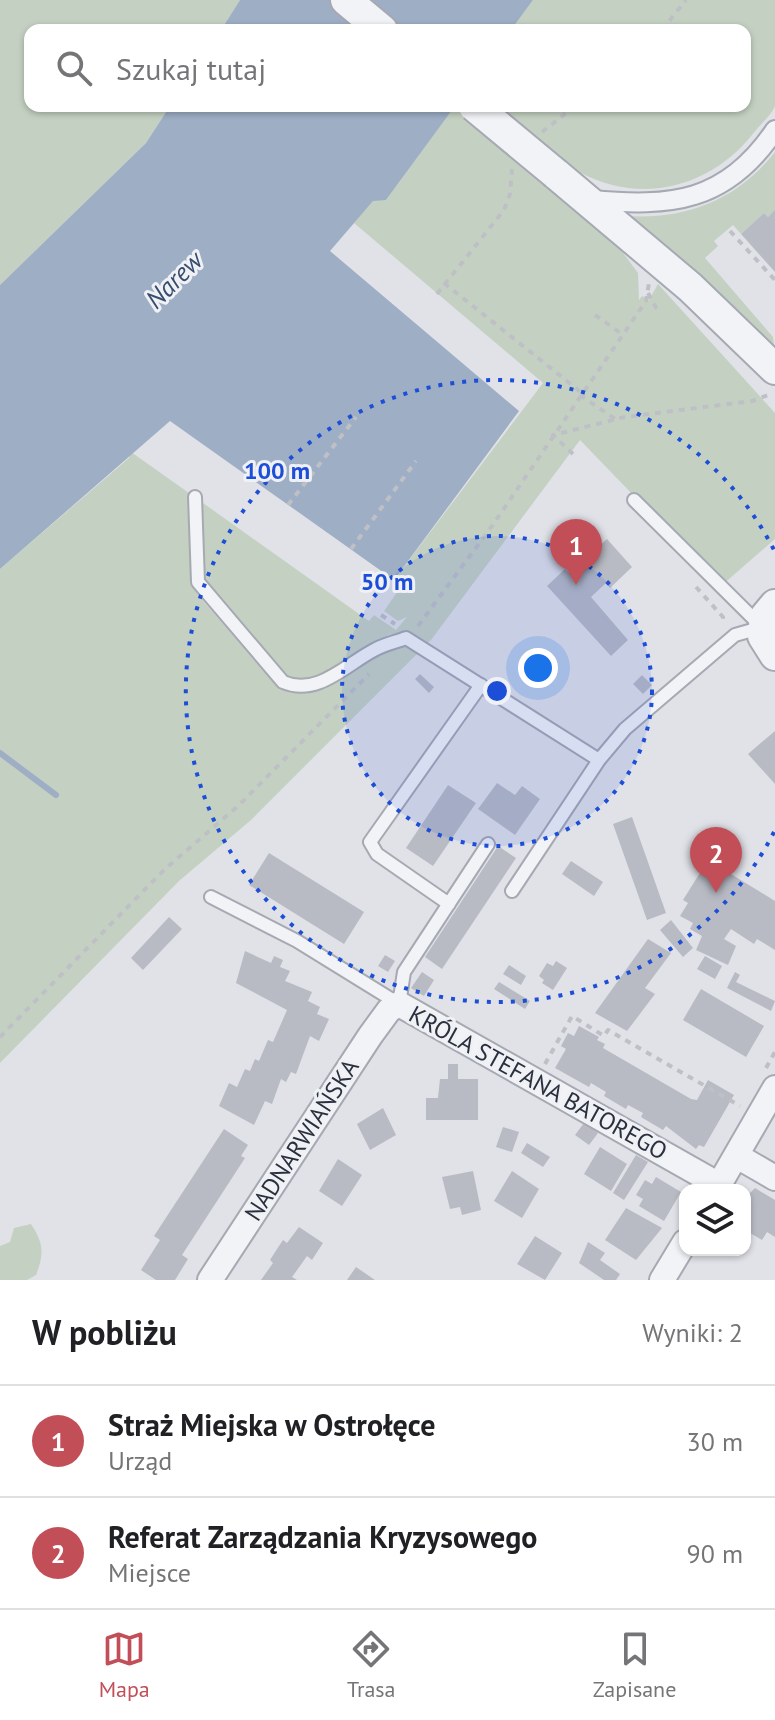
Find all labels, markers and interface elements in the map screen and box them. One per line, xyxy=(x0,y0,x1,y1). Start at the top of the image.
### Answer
search box xyxy=(24,24,751,112)
icon: search xyxy=(52,46,96,90)
text: Szukaj tutaj xyxy=(116,49,266,88)
water label: Narew xyxy=(138,242,211,315)
text: 100 m xyxy=(244,455,310,486)
pin: 1 xyxy=(550,519,602,585)
text: 50 m xyxy=(361,566,413,597)
your location xyxy=(518,648,558,688)
centre of rings xyxy=(483,677,511,705)
pin: 2 xyxy=(690,827,742,893)
street label: KRÓLA STEFANA BATOREGO xyxy=(404,999,673,1167)
street label: NADNARWIAŃSKA xyxy=(238,1053,366,1227)
map controls xyxy=(679,1184,751,1256)
button: layers xyxy=(679,1184,751,1256)
text: W pobliżu xyxy=(32,1310,177,1354)
text: Wyniki: 2 xyxy=(642,1316,743,1349)
text: Straż Miejska w Ostrołęce xyxy=(108,1405,435,1444)
text: 1 xyxy=(51,1425,65,1458)
text: 30 m xyxy=(687,1425,743,1458)
text: Urząd xyxy=(108,1444,172,1477)
text: Referat Zarządzania Kryzysowego xyxy=(108,1517,537,1556)
text: 2 xyxy=(51,1537,65,1570)
text: 90 m xyxy=(687,1537,743,1570)
text: Miejsce xyxy=(108,1556,191,1589)
tab: Mapa xyxy=(99,1627,150,1703)
tab: Trasa xyxy=(347,1627,395,1703)
tab: Zapisane xyxy=(593,1627,676,1703)

